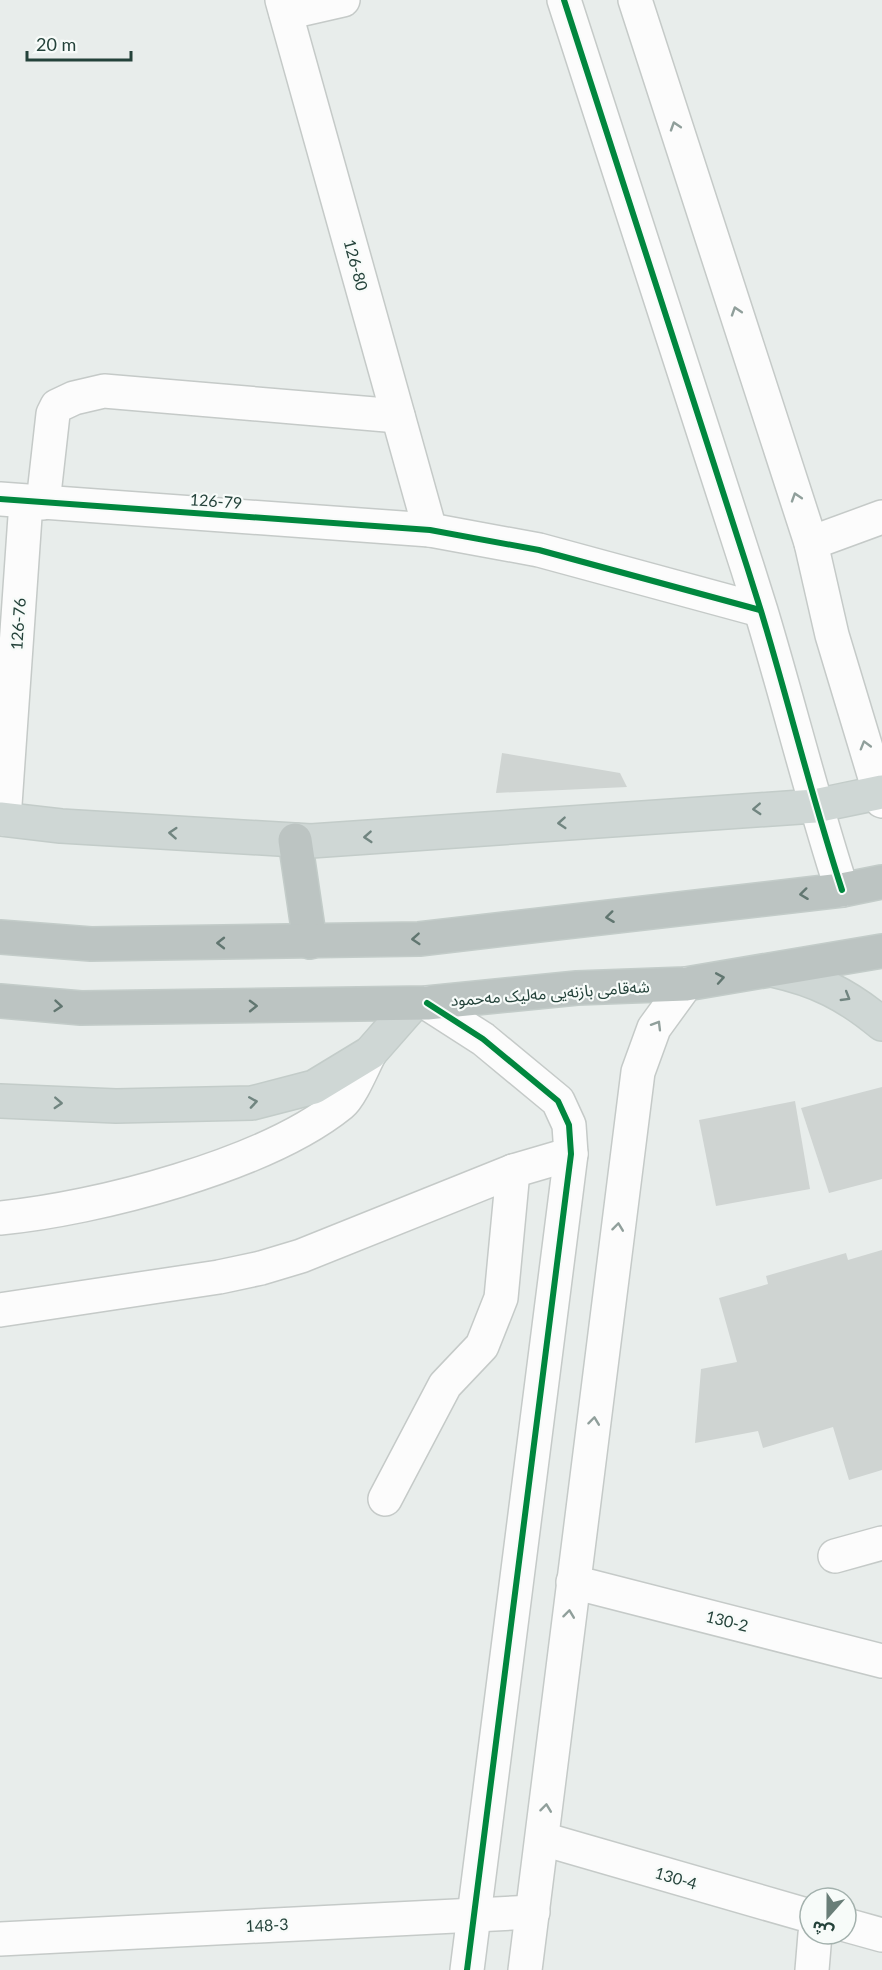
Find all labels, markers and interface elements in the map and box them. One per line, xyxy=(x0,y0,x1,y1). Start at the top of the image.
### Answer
scale bar xyxy=(27,24,130,62)
text: 20 m xyxy=(36,33,76,55)
one-way arrow xyxy=(670,121,683,132)
street label: 126-80 xyxy=(341,237,372,293)
one-way arrow xyxy=(731,306,743,317)
street label: 126-79 xyxy=(189,489,243,512)
one-way arrow xyxy=(791,492,803,503)
street label: 126-76 xyxy=(6,597,29,651)
one-way arrow xyxy=(859,740,872,750)
one-way arrow xyxy=(752,803,761,816)
one-way arrow xyxy=(558,816,567,829)
one-way arrow xyxy=(168,826,177,839)
one-way arrow xyxy=(363,830,372,843)
one-way arrow xyxy=(799,887,808,900)
one-way arrow xyxy=(605,910,614,923)
one-way arrow xyxy=(412,932,421,945)
one-way arrow xyxy=(217,937,226,949)
one-way arrow xyxy=(715,973,724,985)
street label: شەقامی بازنەیی مەلیک مەحمود xyxy=(450,976,650,1010)
one-way arrow xyxy=(840,990,850,1001)
one-way arrow xyxy=(54,999,63,1012)
one-way arrow xyxy=(249,1000,258,1012)
one-way arrow xyxy=(650,1021,661,1031)
one-way arrow xyxy=(248,1096,258,1108)
one-way arrow xyxy=(54,1097,63,1110)
one-way arrow xyxy=(612,1223,624,1232)
one-way arrow xyxy=(587,1416,599,1425)
street label: 130-2 xyxy=(704,1606,750,1635)
one-way arrow xyxy=(562,1610,575,1619)
one-way arrow xyxy=(540,1803,552,1812)
street label: 130-4 xyxy=(653,1862,699,1893)
north arrow xyxy=(798,1886,858,1946)
street label: 148-3 xyxy=(245,1914,289,1935)
text: ش xyxy=(809,1917,836,1943)

